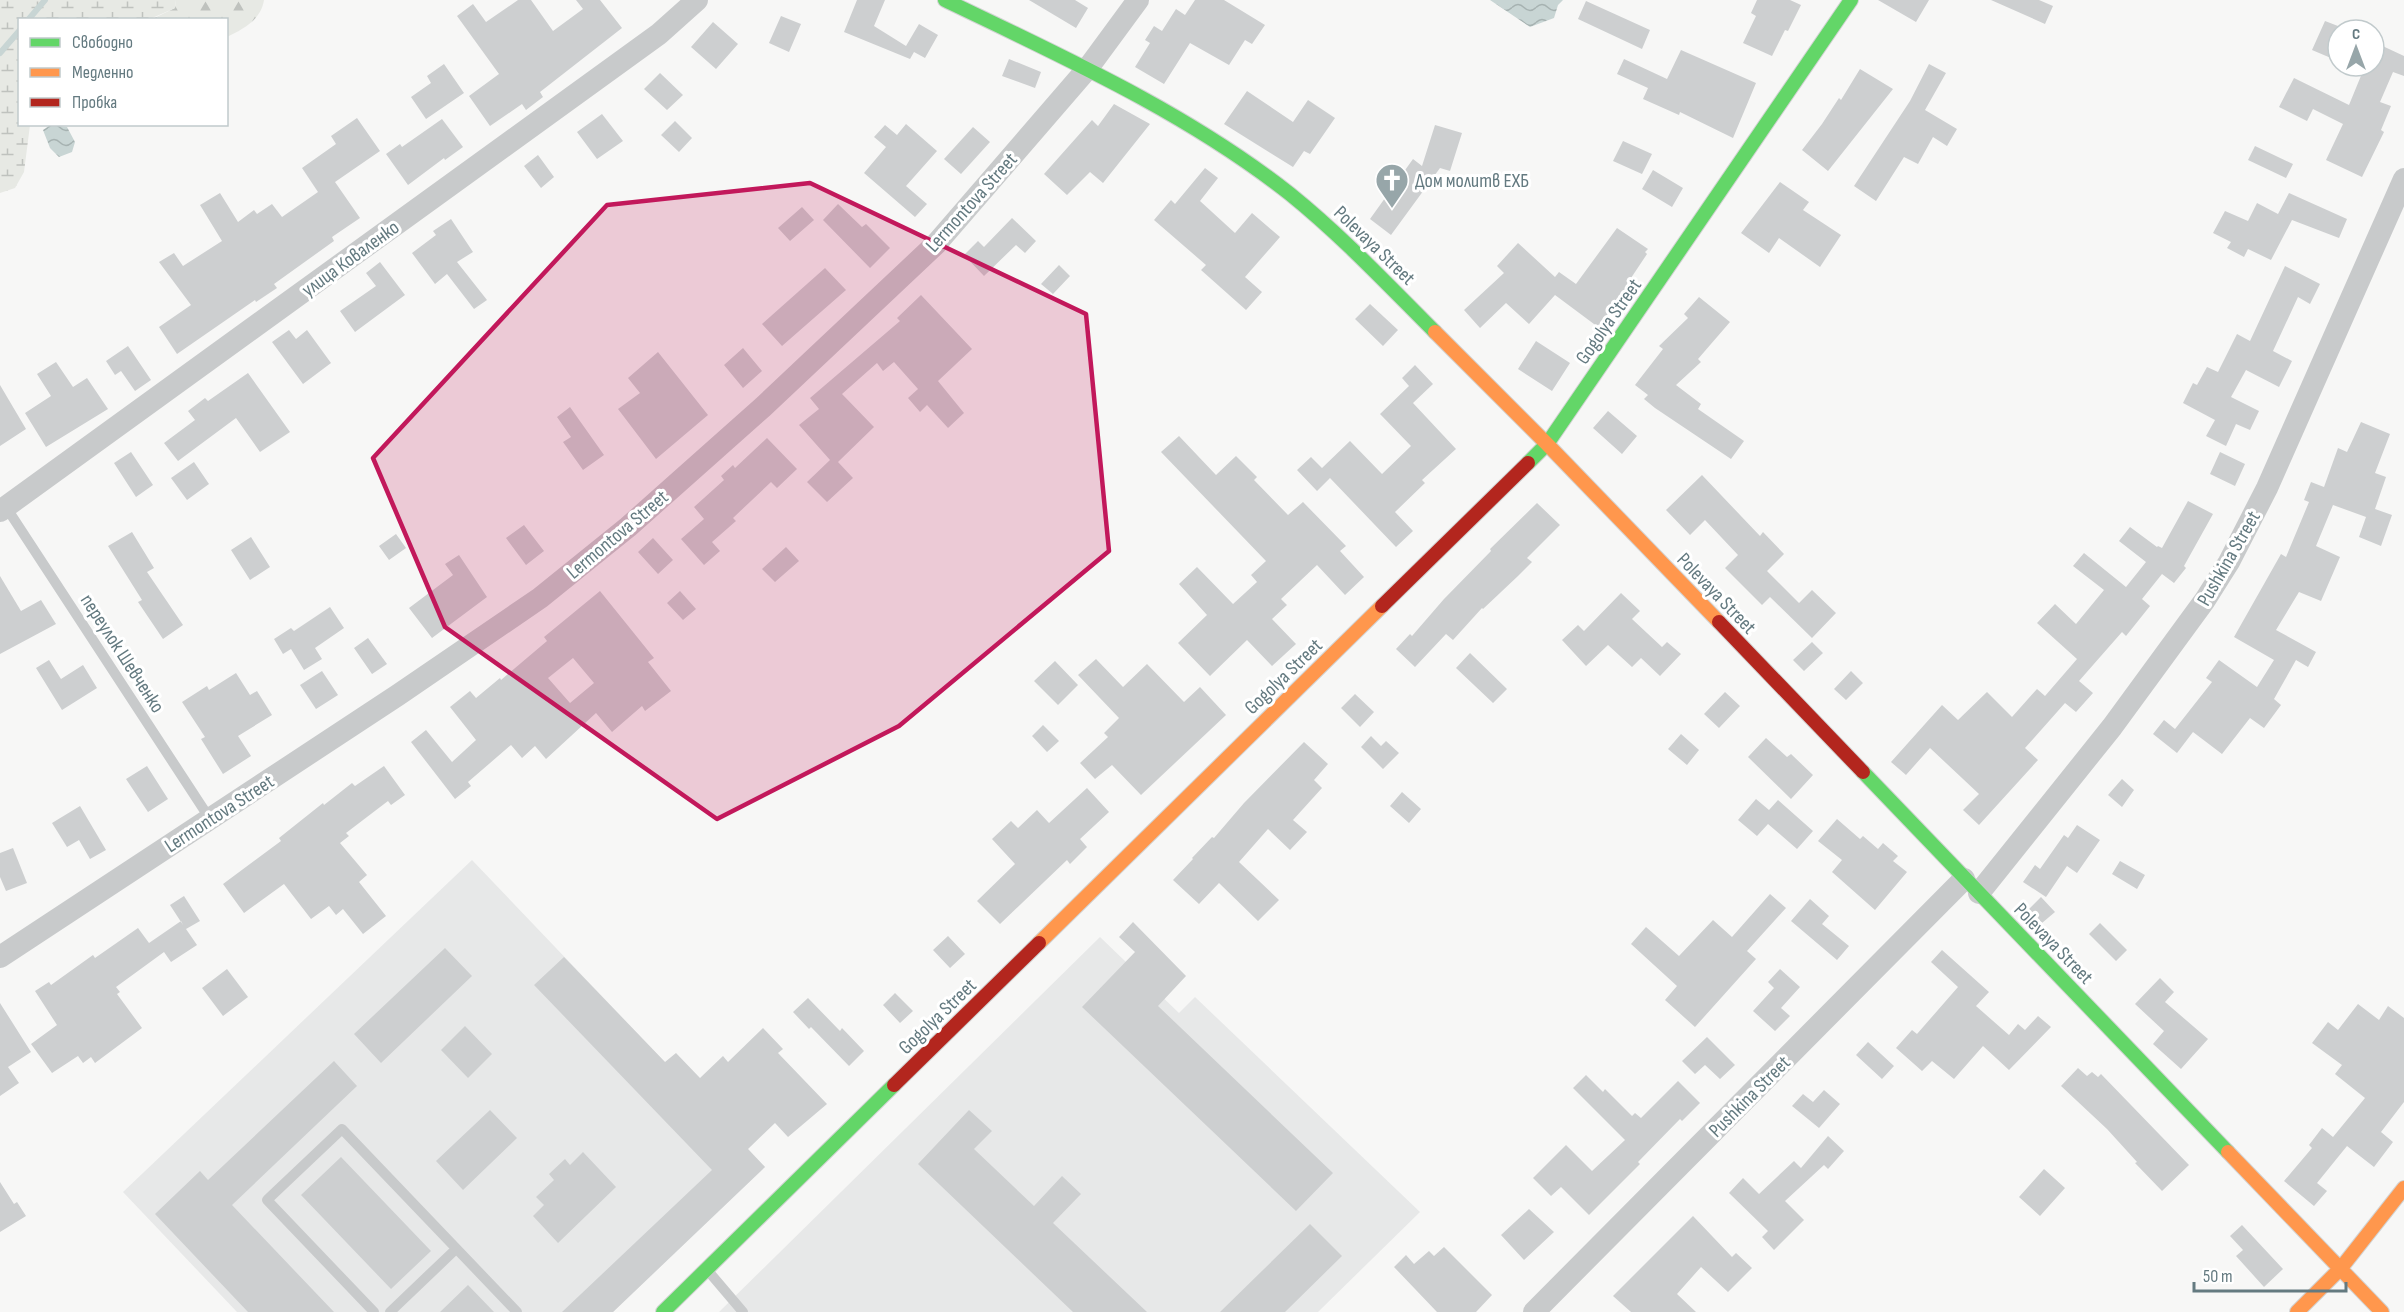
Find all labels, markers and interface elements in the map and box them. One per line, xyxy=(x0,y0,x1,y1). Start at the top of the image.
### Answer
legend xyxy=(18,18,228,126)
north arrow xyxy=(2326,18,2386,78)
text: С xyxy=(2352,25,2360,44)
text: Свободно xyxy=(72,32,133,53)
text: Медленно xyxy=(72,62,134,83)
text: Пробка xyxy=(72,92,117,113)
street label: Lermontova Street xyxy=(921,148,1023,257)
church icon: Дом молитв ЕХБ xyxy=(1374,162,1410,209)
place label: Дом молитв ЕХБ xyxy=(1415,169,1529,193)
street label: Polevaya Street xyxy=(1329,201,1420,290)
street label: улица Коваленко xyxy=(297,215,404,302)
street label: Gogolya Street xyxy=(1571,274,1647,369)
street label: Lermontova Street xyxy=(562,485,673,584)
street label: Pushkina Street xyxy=(2192,507,2266,610)
street label: Polevaya Street xyxy=(1672,548,1761,639)
street label: переулок Шевченко xyxy=(75,590,169,717)
street label: Gogolya Street xyxy=(1240,634,1328,720)
street label: Lermontova Street xyxy=(160,770,279,858)
street label: Polevaya Street xyxy=(2009,898,2098,989)
street label: Gogolya Street xyxy=(894,974,982,1060)
street label: Pushkina Street xyxy=(1704,1051,1796,1143)
scale bar xyxy=(2194,1255,2346,1293)
text: 50 m xyxy=(2203,1266,2233,1287)

